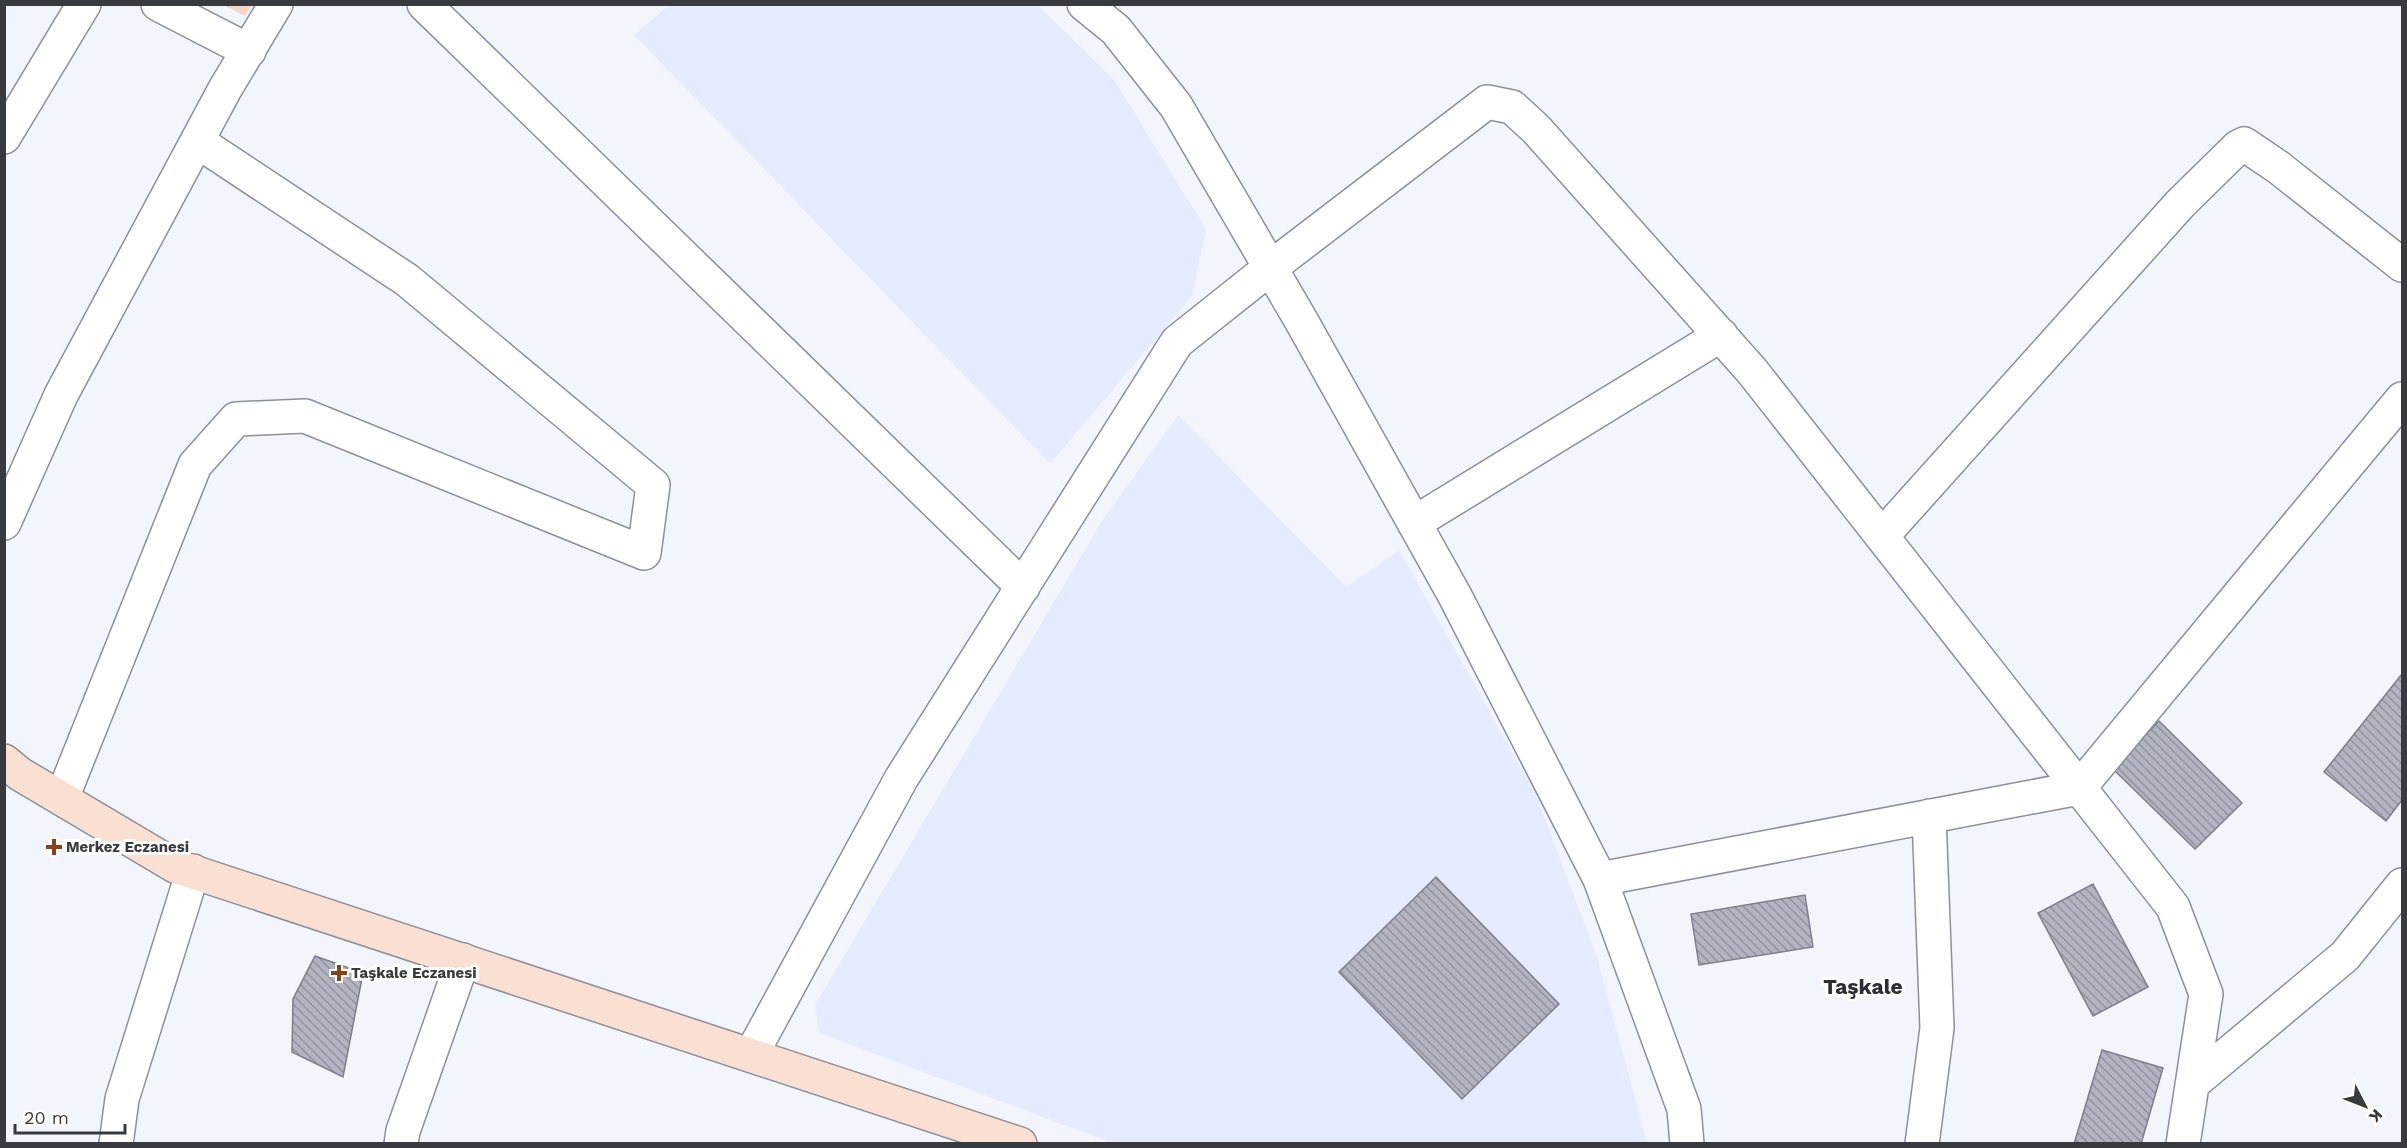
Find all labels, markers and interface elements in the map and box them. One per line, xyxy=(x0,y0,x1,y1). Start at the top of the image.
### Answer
place label: Merkez Eczanesi xyxy=(66,838,189,856)
marker: Merkez Eczanesi xyxy=(47,840,61,854)
place label: Taşkale Eczanesi xyxy=(351,964,477,982)
marker: Taşkale Eczanesi xyxy=(332,966,346,980)
district label: Taşkale xyxy=(1823,974,1903,999)
north arrow xyxy=(2335,1076,2395,1136)
scale bar xyxy=(15,1097,124,1135)
text: K xyxy=(2365,1105,2387,1126)
text: 20 m xyxy=(24,1107,69,1128)

